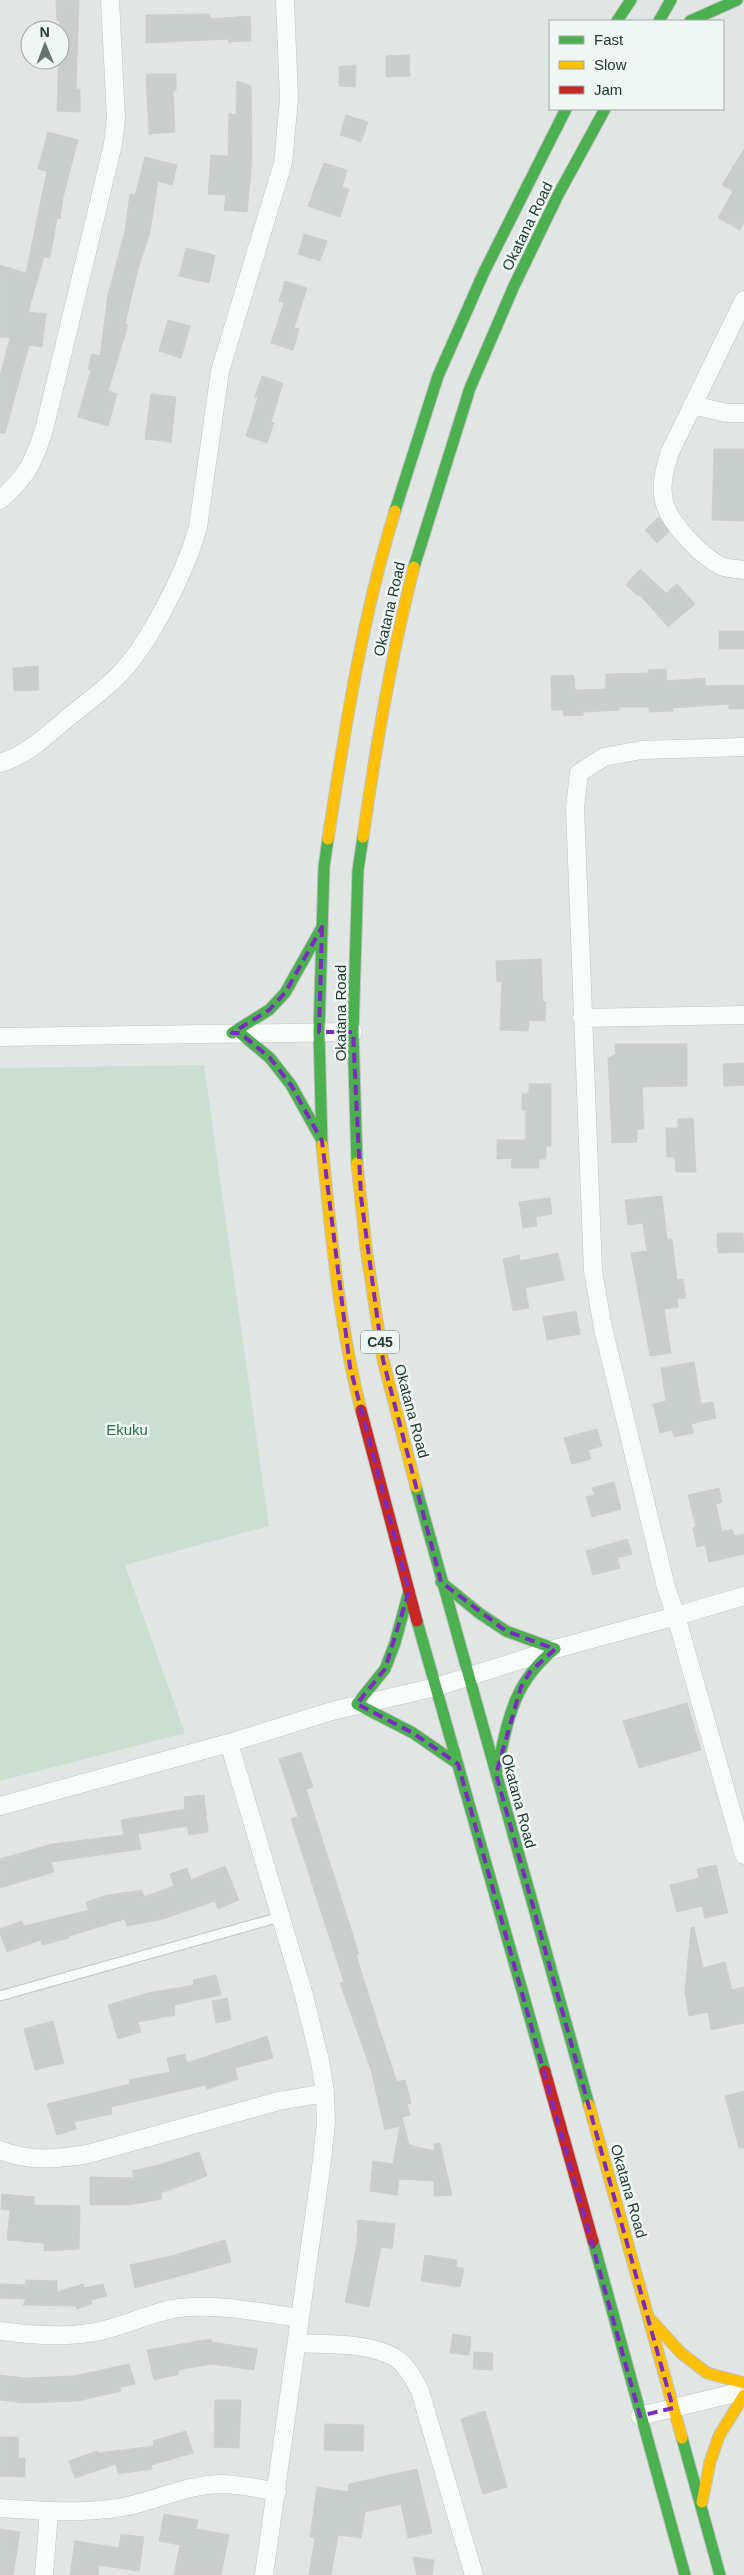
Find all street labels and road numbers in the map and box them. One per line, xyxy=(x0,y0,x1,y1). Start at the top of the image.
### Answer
street label: Okatana Road xyxy=(498,179,556,273)
street label: Okatana Road xyxy=(370,560,408,658)
street label: Okatana Road xyxy=(332,965,349,1061)
road number: C45 xyxy=(361,1330,399,1354)
street label: Okatana Road xyxy=(391,1362,433,1460)
street label: Okatana Road xyxy=(498,1752,540,1850)
street label: Okatana Road xyxy=(607,2142,651,2240)

